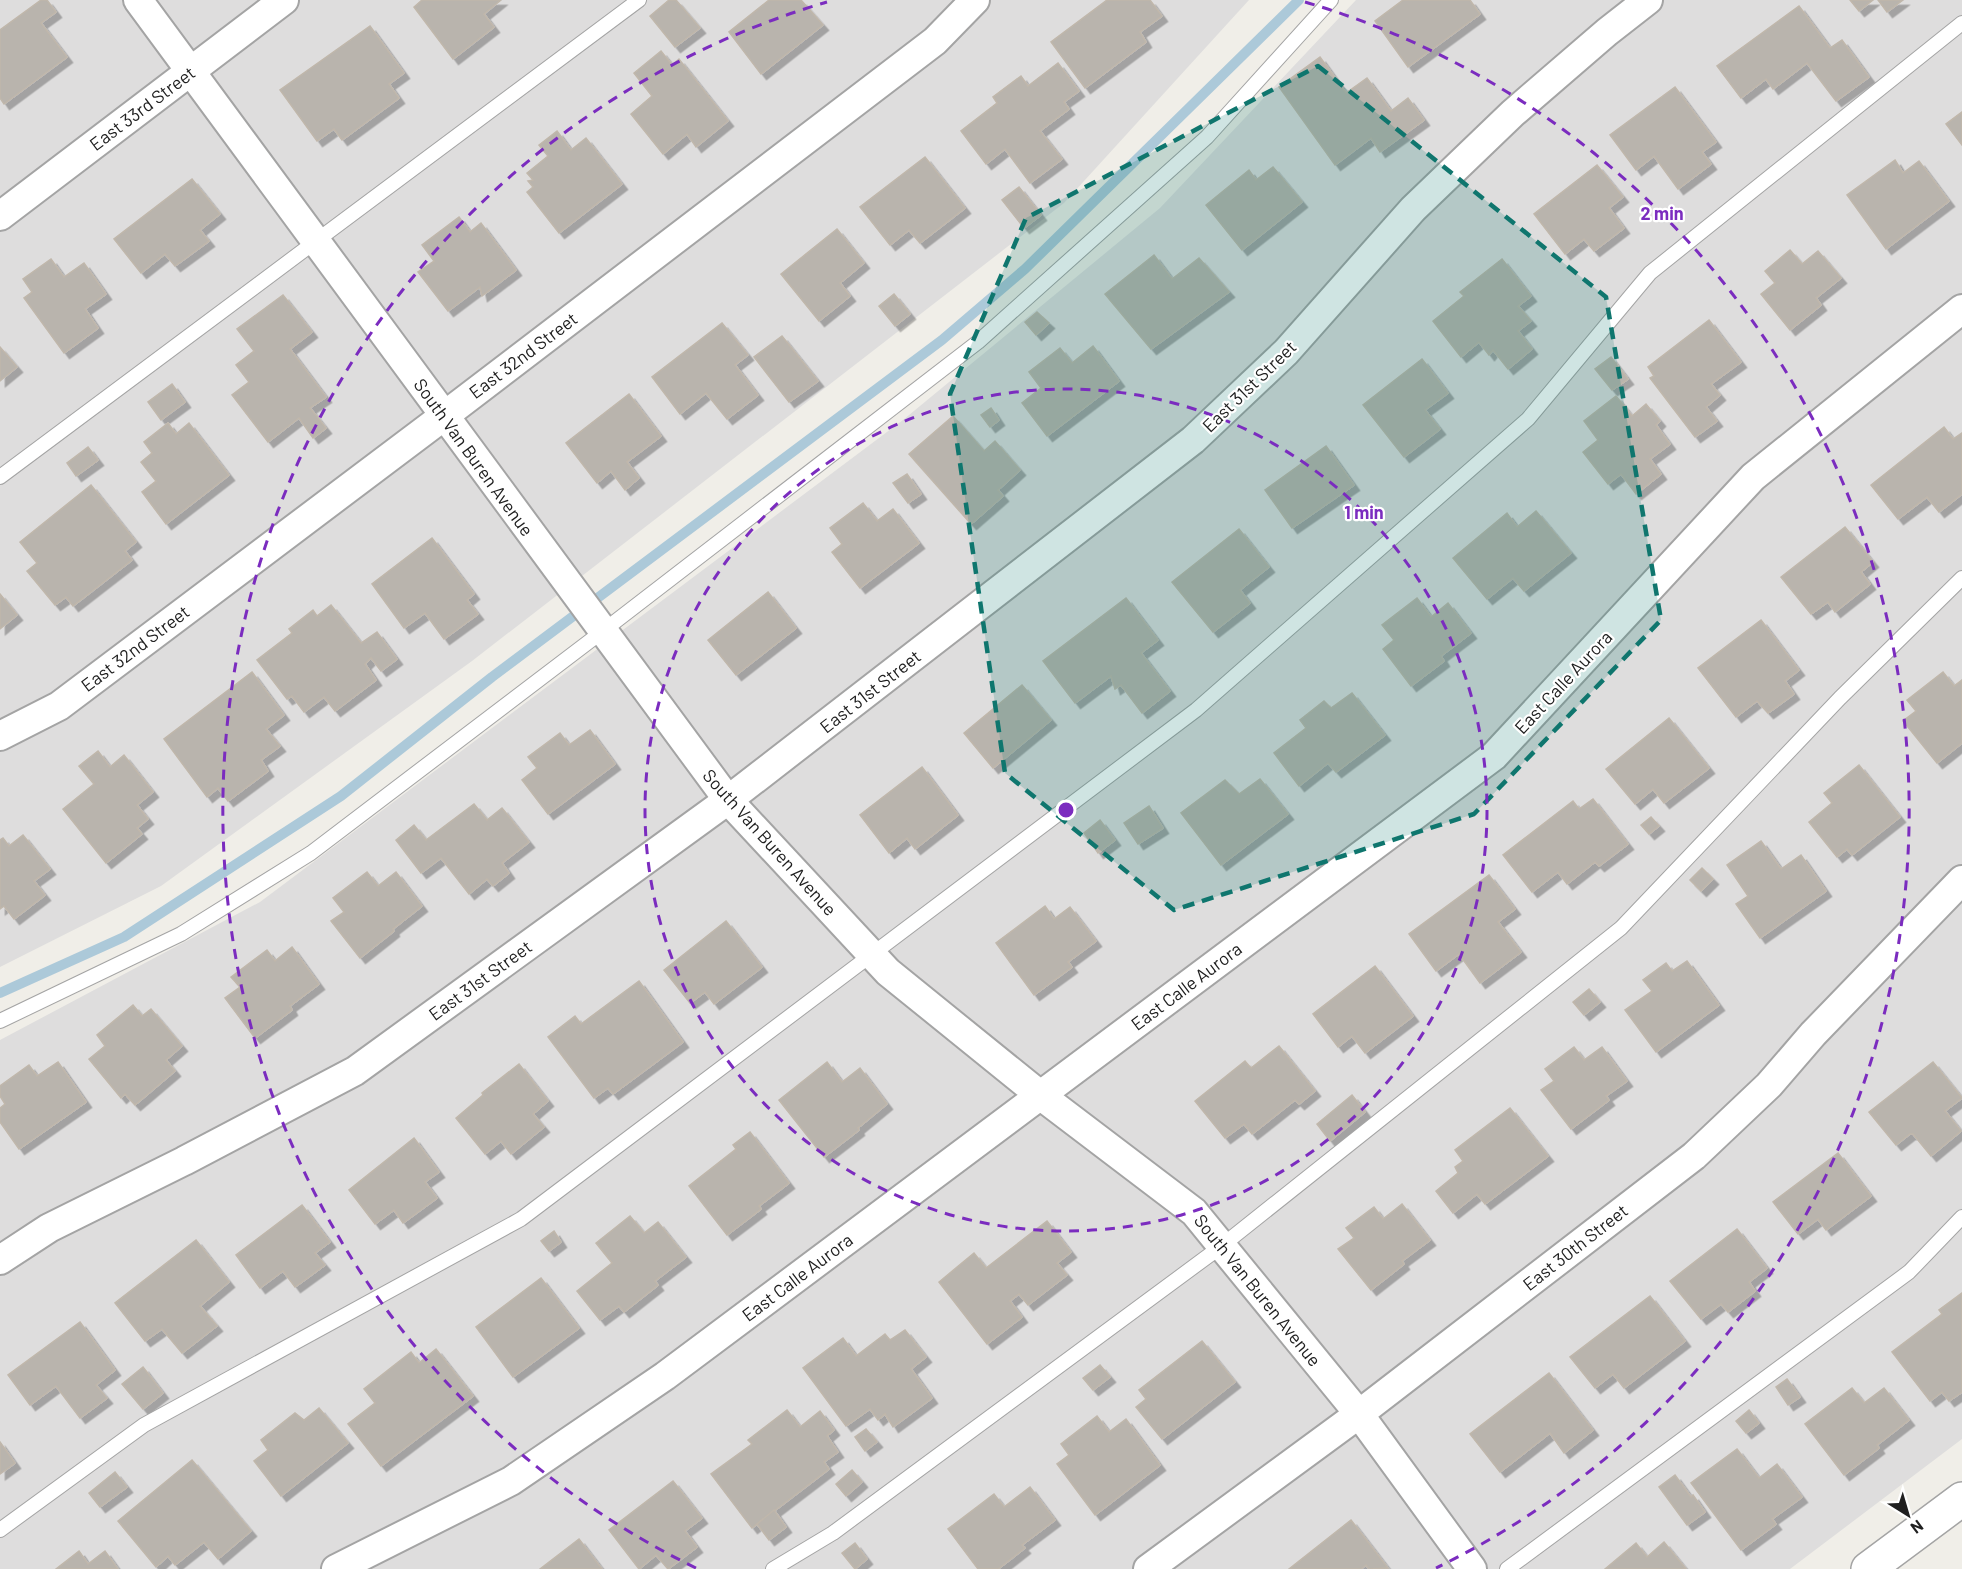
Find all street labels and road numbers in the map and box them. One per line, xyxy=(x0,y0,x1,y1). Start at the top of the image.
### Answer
street label: East 33rd Street xyxy=(85,61,199,155)
street label: East 32nd Street xyxy=(464,307,582,403)
street label: East 31st Street xyxy=(1197,336,1301,436)
street label: South Van Buren Avenue xyxy=(409,374,539,540)
street label: East 32nd Street xyxy=(76,600,194,696)
street label: East Calle Aurora xyxy=(1510,626,1616,738)
street label: East 31st Street xyxy=(815,645,925,737)
street label: South Van Buren Avenue xyxy=(698,764,842,920)
street label: East 31st Street xyxy=(424,935,536,1025)
street label: East Calle Aurora xyxy=(1126,937,1246,1035)
street label: East 30th Street xyxy=(1518,1199,1632,1295)
street label: South Van Buren Avenue xyxy=(1190,1210,1326,1370)
street label: East Calle Aurora xyxy=(737,1228,857,1326)

